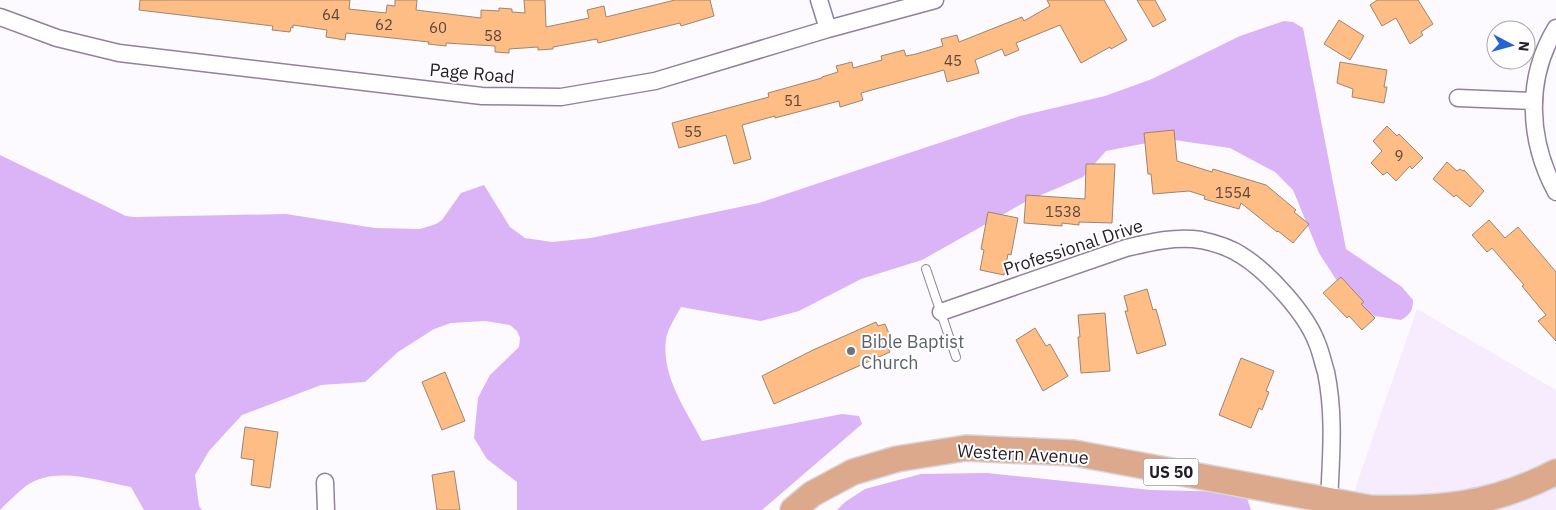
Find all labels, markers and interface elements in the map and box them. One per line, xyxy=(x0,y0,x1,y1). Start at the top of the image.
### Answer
house number: 64 xyxy=(322,5,340,24)
house number: 62 xyxy=(375,15,393,34)
house number: 60 xyxy=(429,18,447,37)
north arrow xyxy=(1486,20,1536,70)
house number: 58 xyxy=(484,26,502,45)
text: N xyxy=(1514,40,1533,52)
house number: 45 xyxy=(944,51,962,70)
street label: Page Road xyxy=(429,58,515,88)
house number: 51 xyxy=(784,91,802,110)
house number: 55 xyxy=(684,122,702,141)
house number: 9 xyxy=(1394,146,1404,165)
house number: 1554 xyxy=(1215,183,1251,202)
house number: 1538 xyxy=(1045,202,1081,221)
street label: Professional Drive xyxy=(1000,214,1146,280)
place label: Bible Baptist Church xyxy=(861,330,964,374)
marker: Bible Baptist Church xyxy=(845,345,857,357)
street label: Western Avenue xyxy=(957,439,1089,469)
road number: US 50 xyxy=(1144,458,1198,486)

